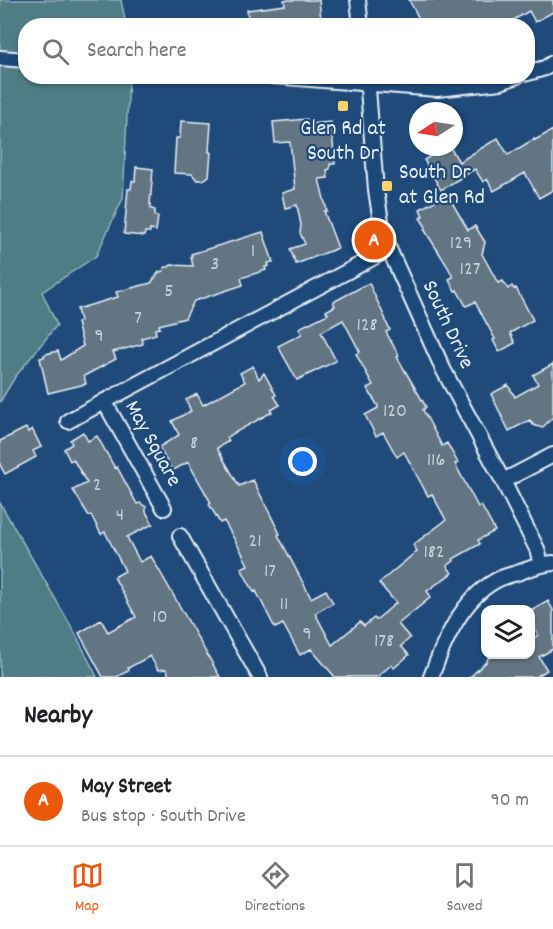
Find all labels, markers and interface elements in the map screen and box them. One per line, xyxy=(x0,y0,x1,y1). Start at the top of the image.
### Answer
search box xyxy=(18,18,535,84)
icon: search xyxy=(39,35,72,68)
text: Search here xyxy=(87,36,186,67)
marker: Glen Rd at South Dr xyxy=(336,99,350,113)
north arrow xyxy=(409,102,463,156)
place label: Glen Rd at South Dr xyxy=(300,114,386,170)
place label: South Dr at Glen Rd xyxy=(399,158,485,214)
marker: South Dr at Glen Rd xyxy=(380,179,394,193)
pin: A xyxy=(354,218,394,262)
house number: 129 xyxy=(450,230,472,258)
house number: 1 xyxy=(251,238,255,266)
house number: 3 xyxy=(211,251,219,279)
house number: 127 xyxy=(460,256,480,284)
street label: South Drive xyxy=(413,276,481,374)
house number: 5 xyxy=(164,278,174,306)
house number: 7 xyxy=(134,305,142,333)
house number: 128 xyxy=(356,312,378,340)
house number: 9 xyxy=(94,323,104,351)
street label: May Square xyxy=(116,395,188,493)
house number: 120 xyxy=(383,398,407,426)
house number: 8 xyxy=(190,430,198,458)
your location xyxy=(288,447,317,476)
house number: 116 xyxy=(427,447,445,475)
house number: 2 xyxy=(93,472,101,500)
house number: 4 xyxy=(116,502,124,530)
house number: 21 xyxy=(248,528,262,556)
house number: 182 xyxy=(423,539,445,567)
house number: 17 xyxy=(264,558,276,586)
house number: 11 xyxy=(280,591,288,619)
house number: 10 xyxy=(152,604,168,632)
map controls xyxy=(481,605,535,659)
button: layers xyxy=(481,605,535,659)
house number: 9 xyxy=(302,621,312,649)
house number: 178 xyxy=(374,628,394,656)
text: Nearby xyxy=(24,698,92,735)
text: May Street xyxy=(81,772,172,803)
text: A xyxy=(38,787,49,815)
text: 90 m xyxy=(491,787,529,815)
text: Bus stop · South Drive xyxy=(81,803,246,831)
tab: Map xyxy=(71,859,104,918)
tab: Directions xyxy=(245,859,305,918)
tab: Saved xyxy=(447,859,482,918)

